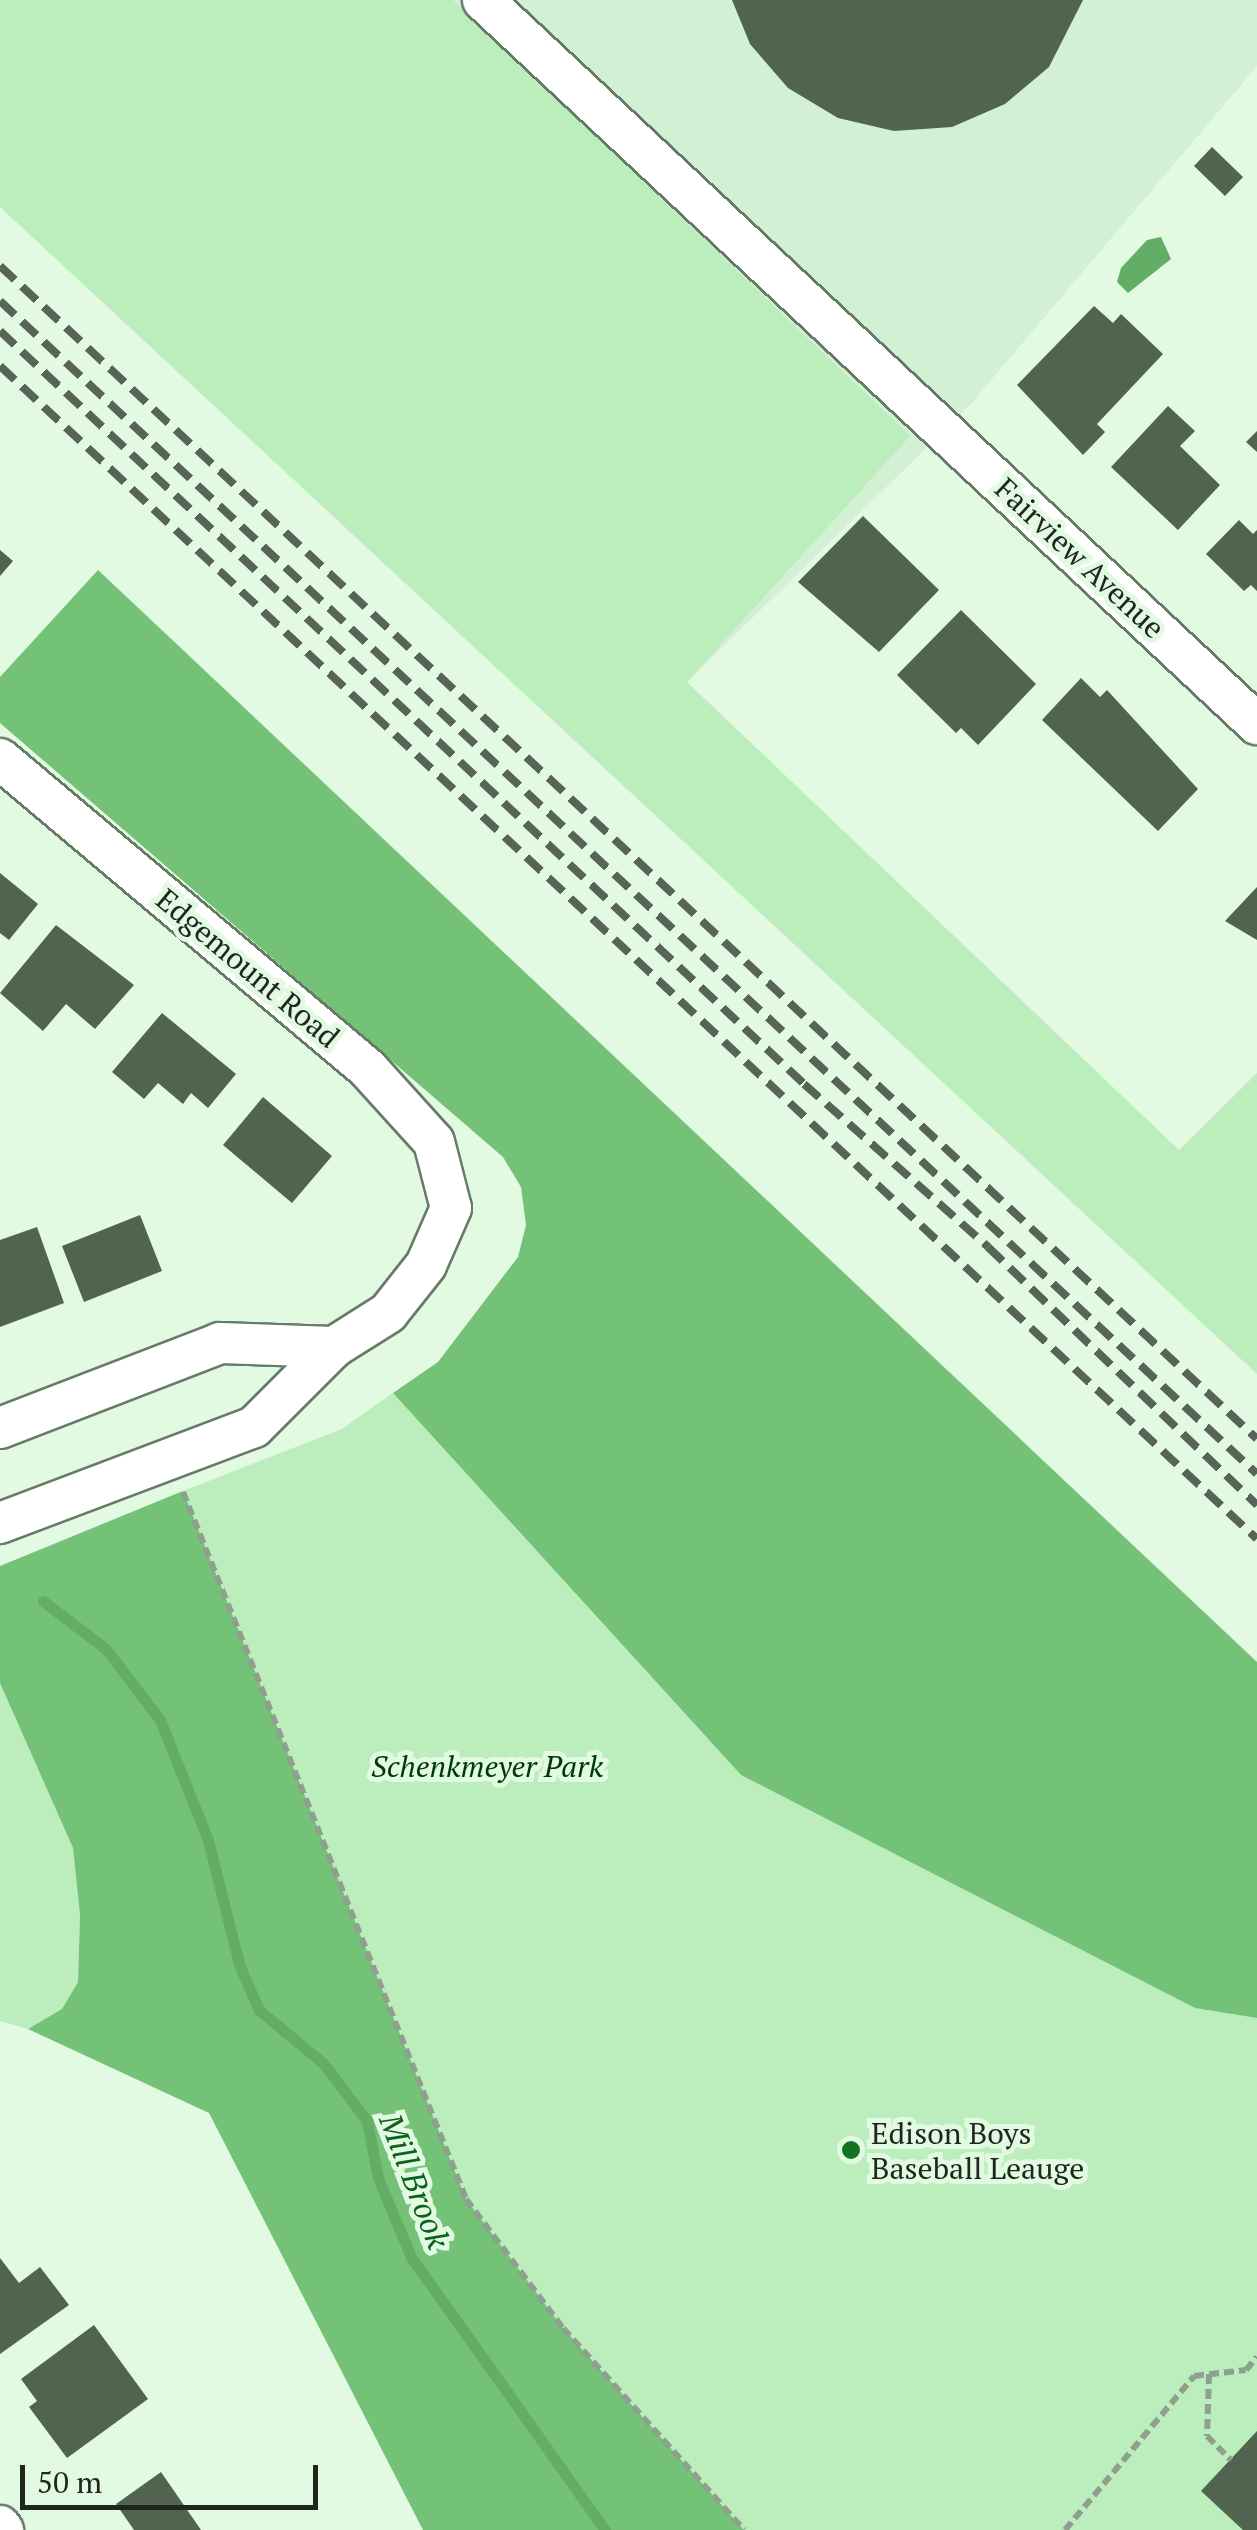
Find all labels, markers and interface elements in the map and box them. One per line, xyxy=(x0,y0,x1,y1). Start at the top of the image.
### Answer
street label: Fairview Avenue xyxy=(988,470,1172,646)
street label: Edgemount Road xyxy=(149,881,347,1055)
park label: Schenkmeyer Park xyxy=(371,1748,603,1784)
water label: Mill Brook xyxy=(372,2108,458,2254)
place label: Edison Boys Baseball Leauge xyxy=(871,2115,1084,2186)
marker: Edison Boys Baseball Leauge xyxy=(840,2139,862,2161)
scale bar xyxy=(25,2445,322,2507)
text: 50 m xyxy=(37,2462,102,2502)

